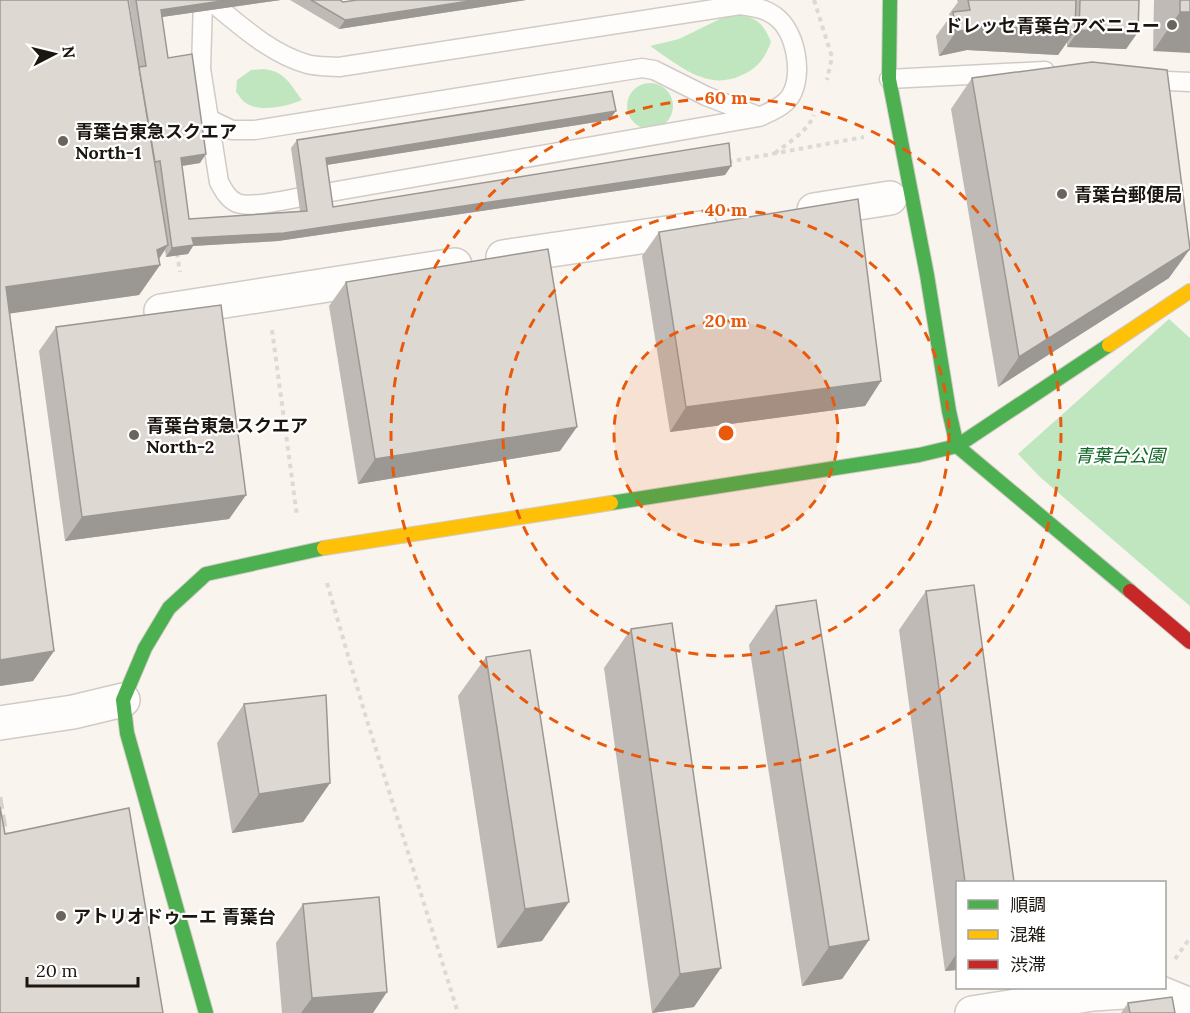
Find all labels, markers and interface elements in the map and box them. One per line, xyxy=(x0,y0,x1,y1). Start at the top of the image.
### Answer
place label: ドレッセ青葉台アベニュー xyxy=(944,14,1160,37)
marker: ドレッセ青葉台アベニュー xyxy=(1165,18,1179,32)
north arrow xyxy=(24,24,84,84)
text: N xyxy=(58,45,80,60)
text: 60 m xyxy=(704,86,748,109)
place label: 青葉台東急スクエア North-1 xyxy=(75,120,237,164)
marker: 青葉台東急スクエア North-1 xyxy=(56,134,70,148)
place label: 青葉台郵便局 xyxy=(1074,183,1182,206)
marker: 青葉台郵便局 xyxy=(1055,187,1069,201)
text: 40 m xyxy=(705,198,748,221)
text: 20 m xyxy=(705,309,748,332)
place label: 青葉台東急スクエア North-2 xyxy=(146,414,308,458)
centre of rings xyxy=(716,423,736,443)
marker: 青葉台東急スクエア North-2 xyxy=(127,428,141,442)
park label: 青葉台公園 xyxy=(1075,444,1168,467)
legend xyxy=(956,881,1166,989)
text: 順調 xyxy=(1010,893,1046,916)
place label: アトリオドゥーエ 青葉台 xyxy=(73,905,276,928)
marker: アトリオドゥーエ 青葉台 xyxy=(54,909,68,923)
text: 混雑 xyxy=(1010,923,1046,946)
scale bar xyxy=(27,950,138,988)
text: 渋滞 xyxy=(1010,953,1046,976)
text: 20 m xyxy=(36,959,78,982)

